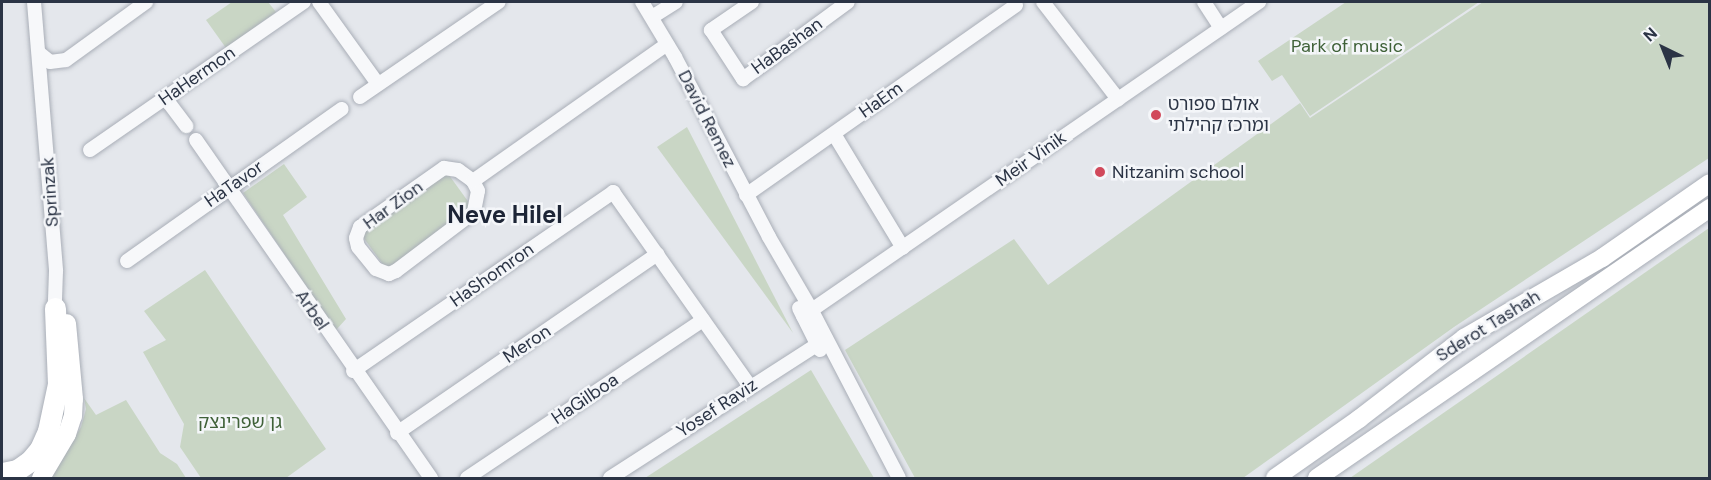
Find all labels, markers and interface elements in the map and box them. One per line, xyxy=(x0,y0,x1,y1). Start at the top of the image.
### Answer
street label: HaBashan xyxy=(747,13,827,79)
north arrow xyxy=(1633,18,1693,78)
text: N xyxy=(1639,23,1662,46)
park label: Park of music xyxy=(1291,35,1403,57)
street label: HaHermon xyxy=(155,42,239,110)
street label: David Remez xyxy=(673,67,741,171)
street label: HaEm xyxy=(855,77,907,123)
place label: אולם ספורט ומרכז קהילתי xyxy=(1168,94,1269,136)
marker: אולם ספורט ומרכז קהילתי xyxy=(1149,108,1163,122)
street label: Meir Vinik xyxy=(992,127,1070,191)
street label: Sprinzak xyxy=(37,156,63,228)
street label: HaTavor xyxy=(201,156,267,212)
place label: Nitzanim school xyxy=(1112,161,1244,183)
marker: Nitzanim school xyxy=(1093,165,1107,179)
street label: Har Zion xyxy=(359,176,427,234)
district label: Neve Hilel xyxy=(447,201,563,229)
street label: HaShomron xyxy=(446,238,538,312)
street label: Sderot Tashah xyxy=(1432,285,1544,367)
street label: Arbel xyxy=(291,286,333,334)
street label: Meron xyxy=(499,320,555,368)
street label: HaGilboa xyxy=(548,369,622,429)
street label: Yosef Raviz xyxy=(673,374,761,442)
park label: גן שפרינצק xyxy=(198,411,282,433)

